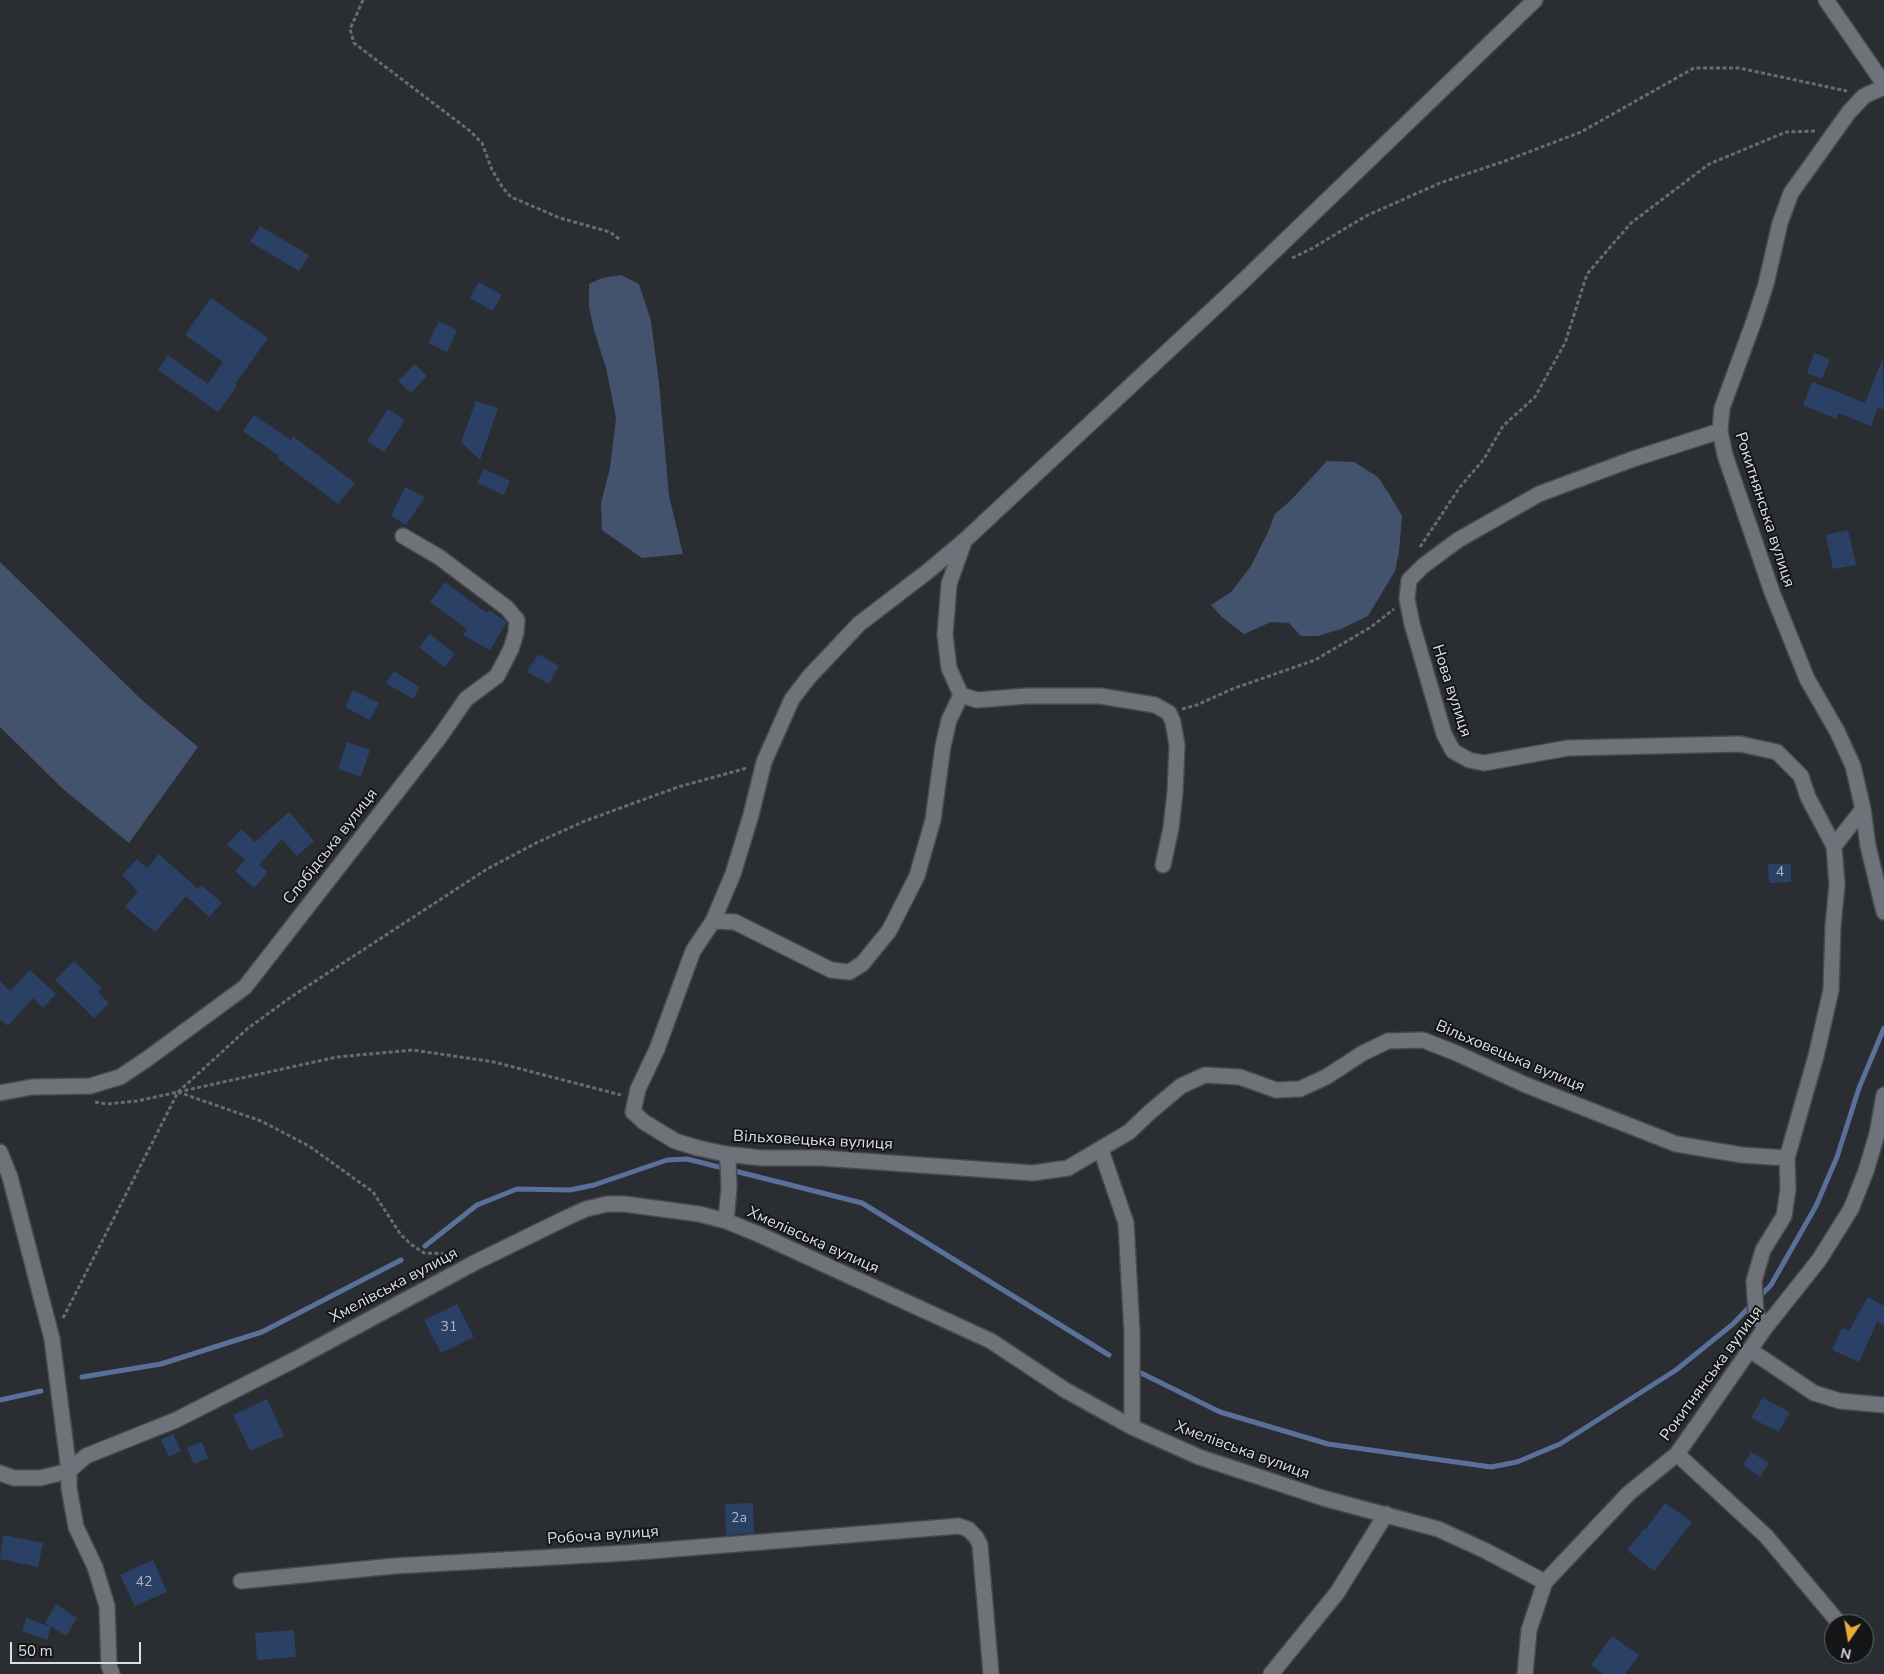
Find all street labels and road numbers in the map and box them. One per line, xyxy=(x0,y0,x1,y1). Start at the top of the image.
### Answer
street label: Рокитнянська вулиця xyxy=(1730,430,1798,590)
street label: Нова вулиця xyxy=(1427,642,1475,740)
street label: Слобідська вулиця xyxy=(280,785,382,909)
street label: Вільховецька вулиця xyxy=(1433,1017,1587,1097)
street label: Вільховецька вулиця xyxy=(733,1127,893,1155)
street label: Хмелівська вулиця xyxy=(744,1203,882,1279)
street label: Хмелівська вулиця xyxy=(327,1244,461,1328)
street label: Рокитнянська вулиця xyxy=(1657,1303,1767,1445)
street label: Хмелівська вулиця xyxy=(1172,1418,1312,1484)
street label: Робоча вулиця xyxy=(546,1523,660,1549)

